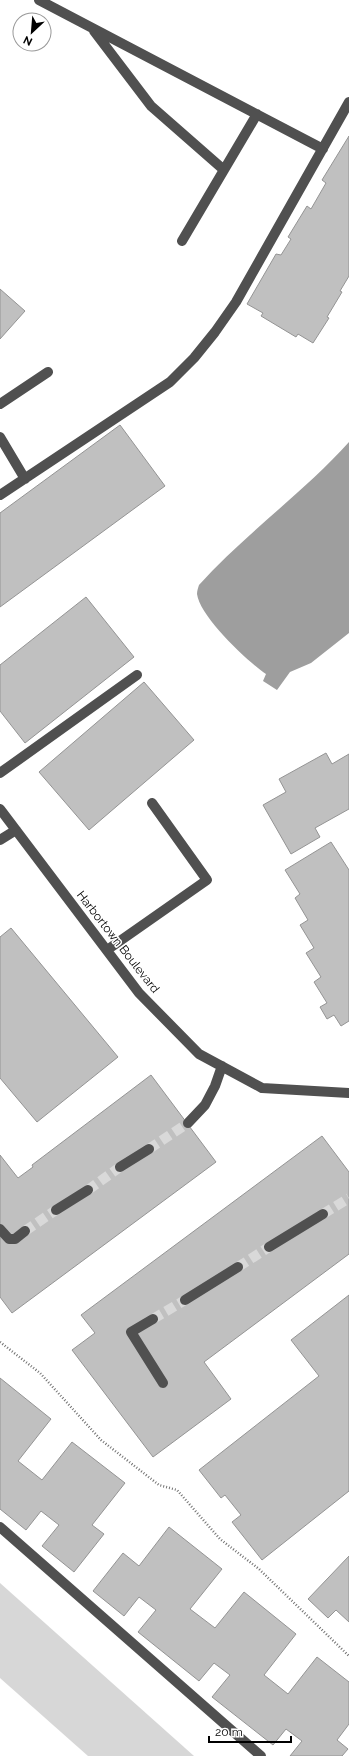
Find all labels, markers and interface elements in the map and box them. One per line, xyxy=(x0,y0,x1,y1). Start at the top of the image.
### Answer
north arrow xyxy=(12,12,52,52)
text: N xyxy=(21,33,34,48)
street label: Harbortown Boulevard xyxy=(74,888,162,996)
scale bar xyxy=(209,1718,291,1744)
text: 20 m xyxy=(215,1725,243,1739)

